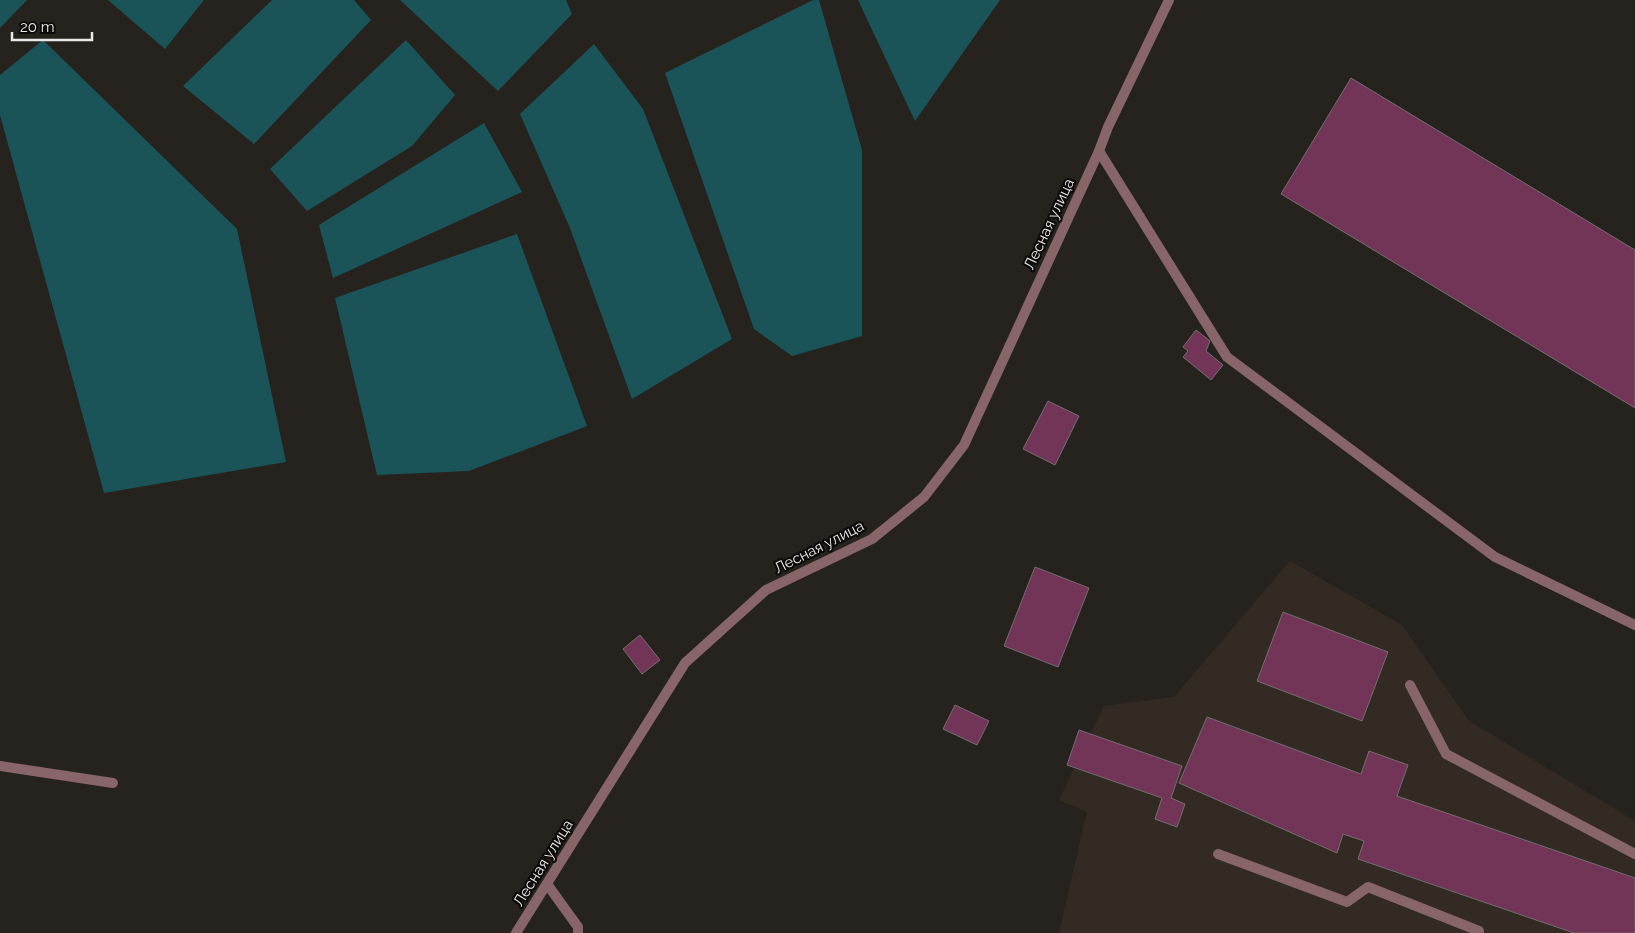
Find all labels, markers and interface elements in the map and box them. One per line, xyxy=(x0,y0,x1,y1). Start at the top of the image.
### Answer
scale bar xyxy=(12,10,92,42)
text: 20 m xyxy=(20,18,55,36)
street label: Лесная улица xyxy=(1020,176,1078,272)
street label: Лесная улица xyxy=(771,517,867,577)
street label: Лесная улица xyxy=(509,816,577,910)

